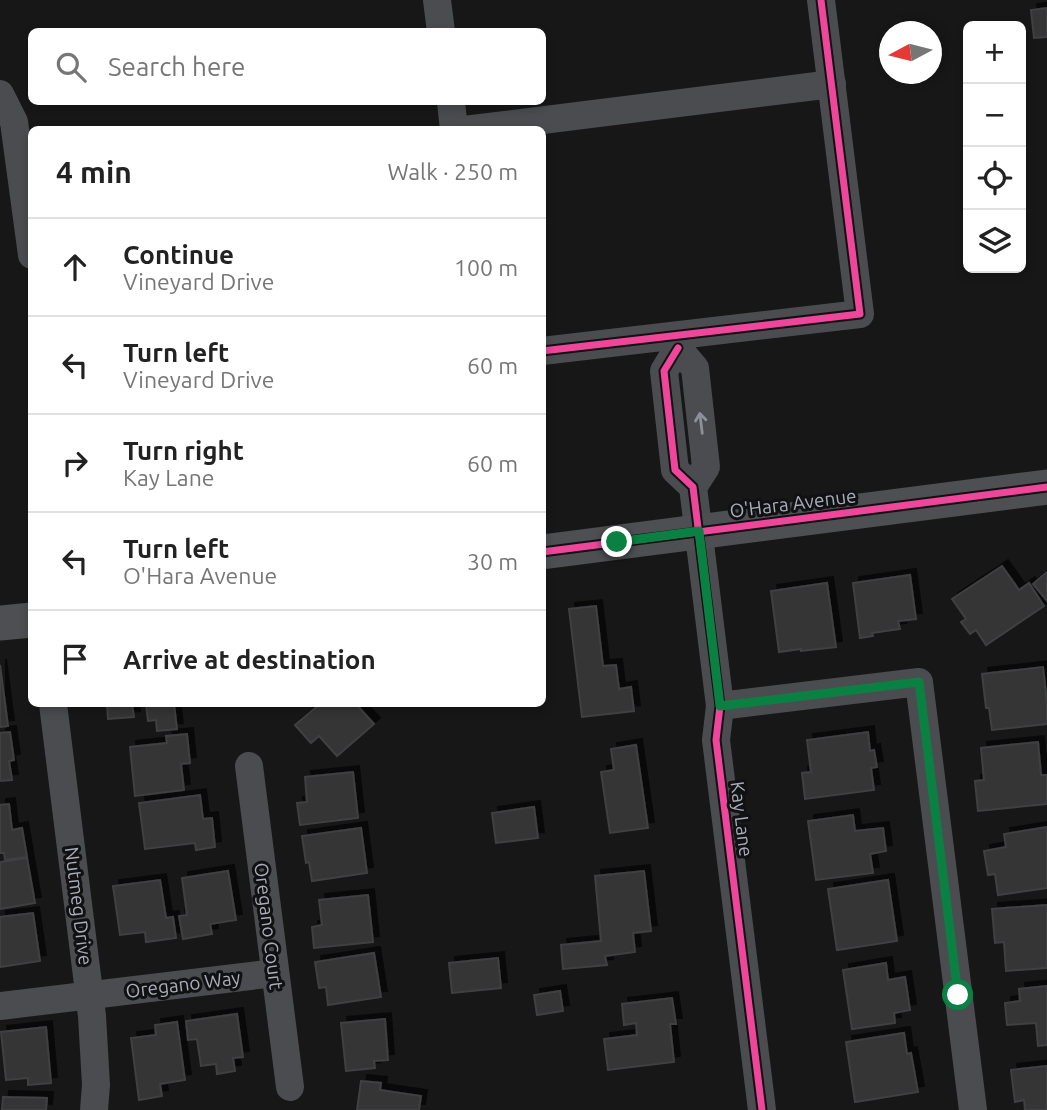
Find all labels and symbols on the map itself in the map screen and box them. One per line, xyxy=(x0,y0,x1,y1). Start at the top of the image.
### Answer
north arrow xyxy=(879,21,942,84)
one-way arrow xyxy=(695,412,708,434)
street label: O'Hara Avenue xyxy=(728,484,858,522)
route end xyxy=(601,526,632,557)
street label: Kay Lane xyxy=(726,780,758,858)
street label: Nutmeg Drive xyxy=(61,846,97,966)
street label: Oregano Court xyxy=(250,861,288,991)
street label: Oregano Way xyxy=(124,966,242,1002)
route start xyxy=(942,979,973,1010)

